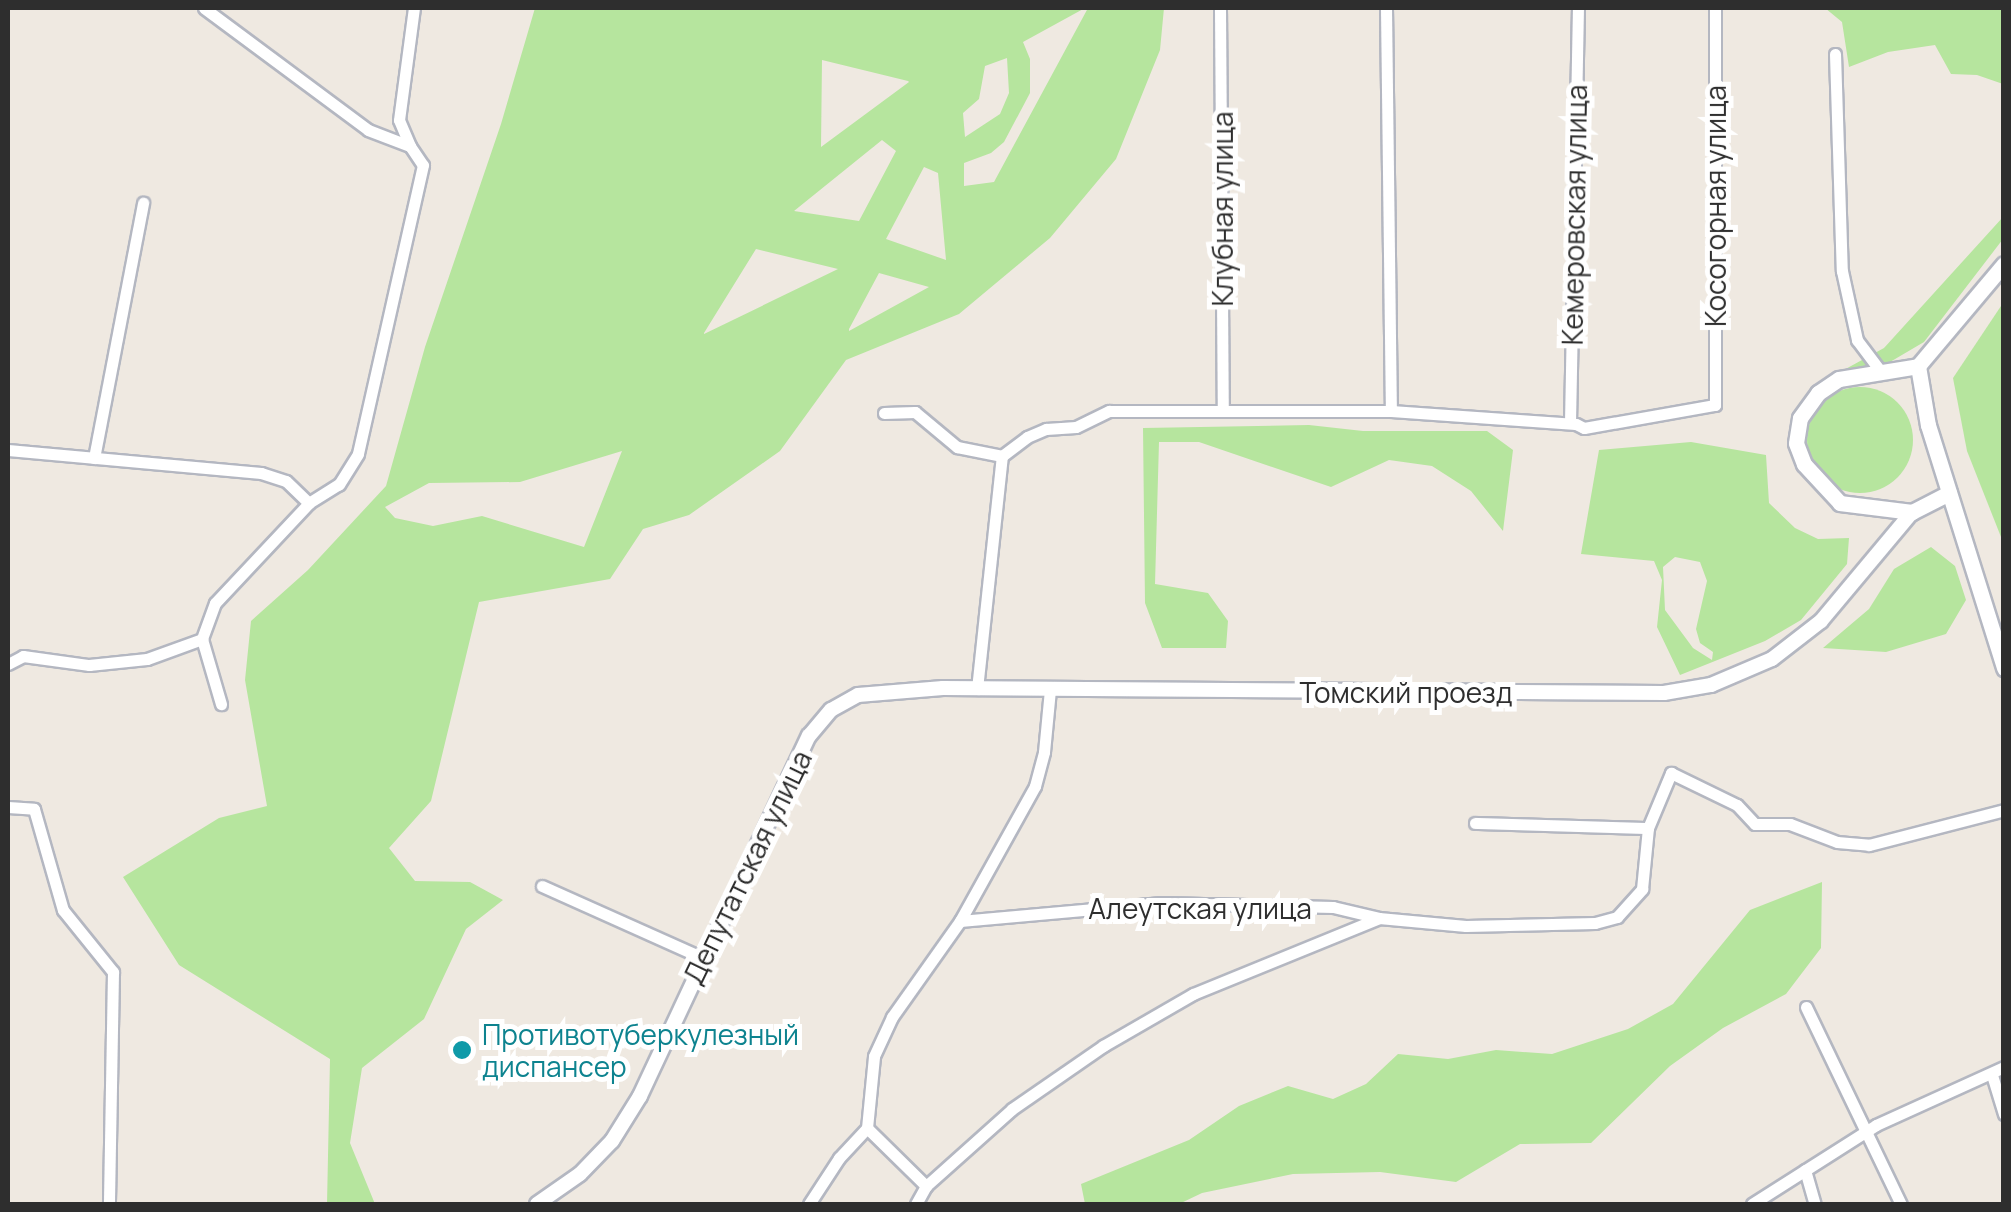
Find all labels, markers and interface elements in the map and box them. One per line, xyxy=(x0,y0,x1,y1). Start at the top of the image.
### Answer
street label: Кемеровская улица xyxy=(1555,84,1593,346)
street label: Косогорная улица xyxy=(1698,85,1732,327)
street label: Клубная улица xyxy=(1205,112,1239,306)
street label: Томский проезд xyxy=(1299,675,1513,709)
street label: Депутатская улица xyxy=(676,745,818,989)
street label: Алеутская улица xyxy=(1088,891,1312,925)
place label: Противотуберкулезный диспансер xyxy=(482,1017,799,1083)
marker: Противотуберкулезный диспансер xyxy=(451,1039,473,1061)

